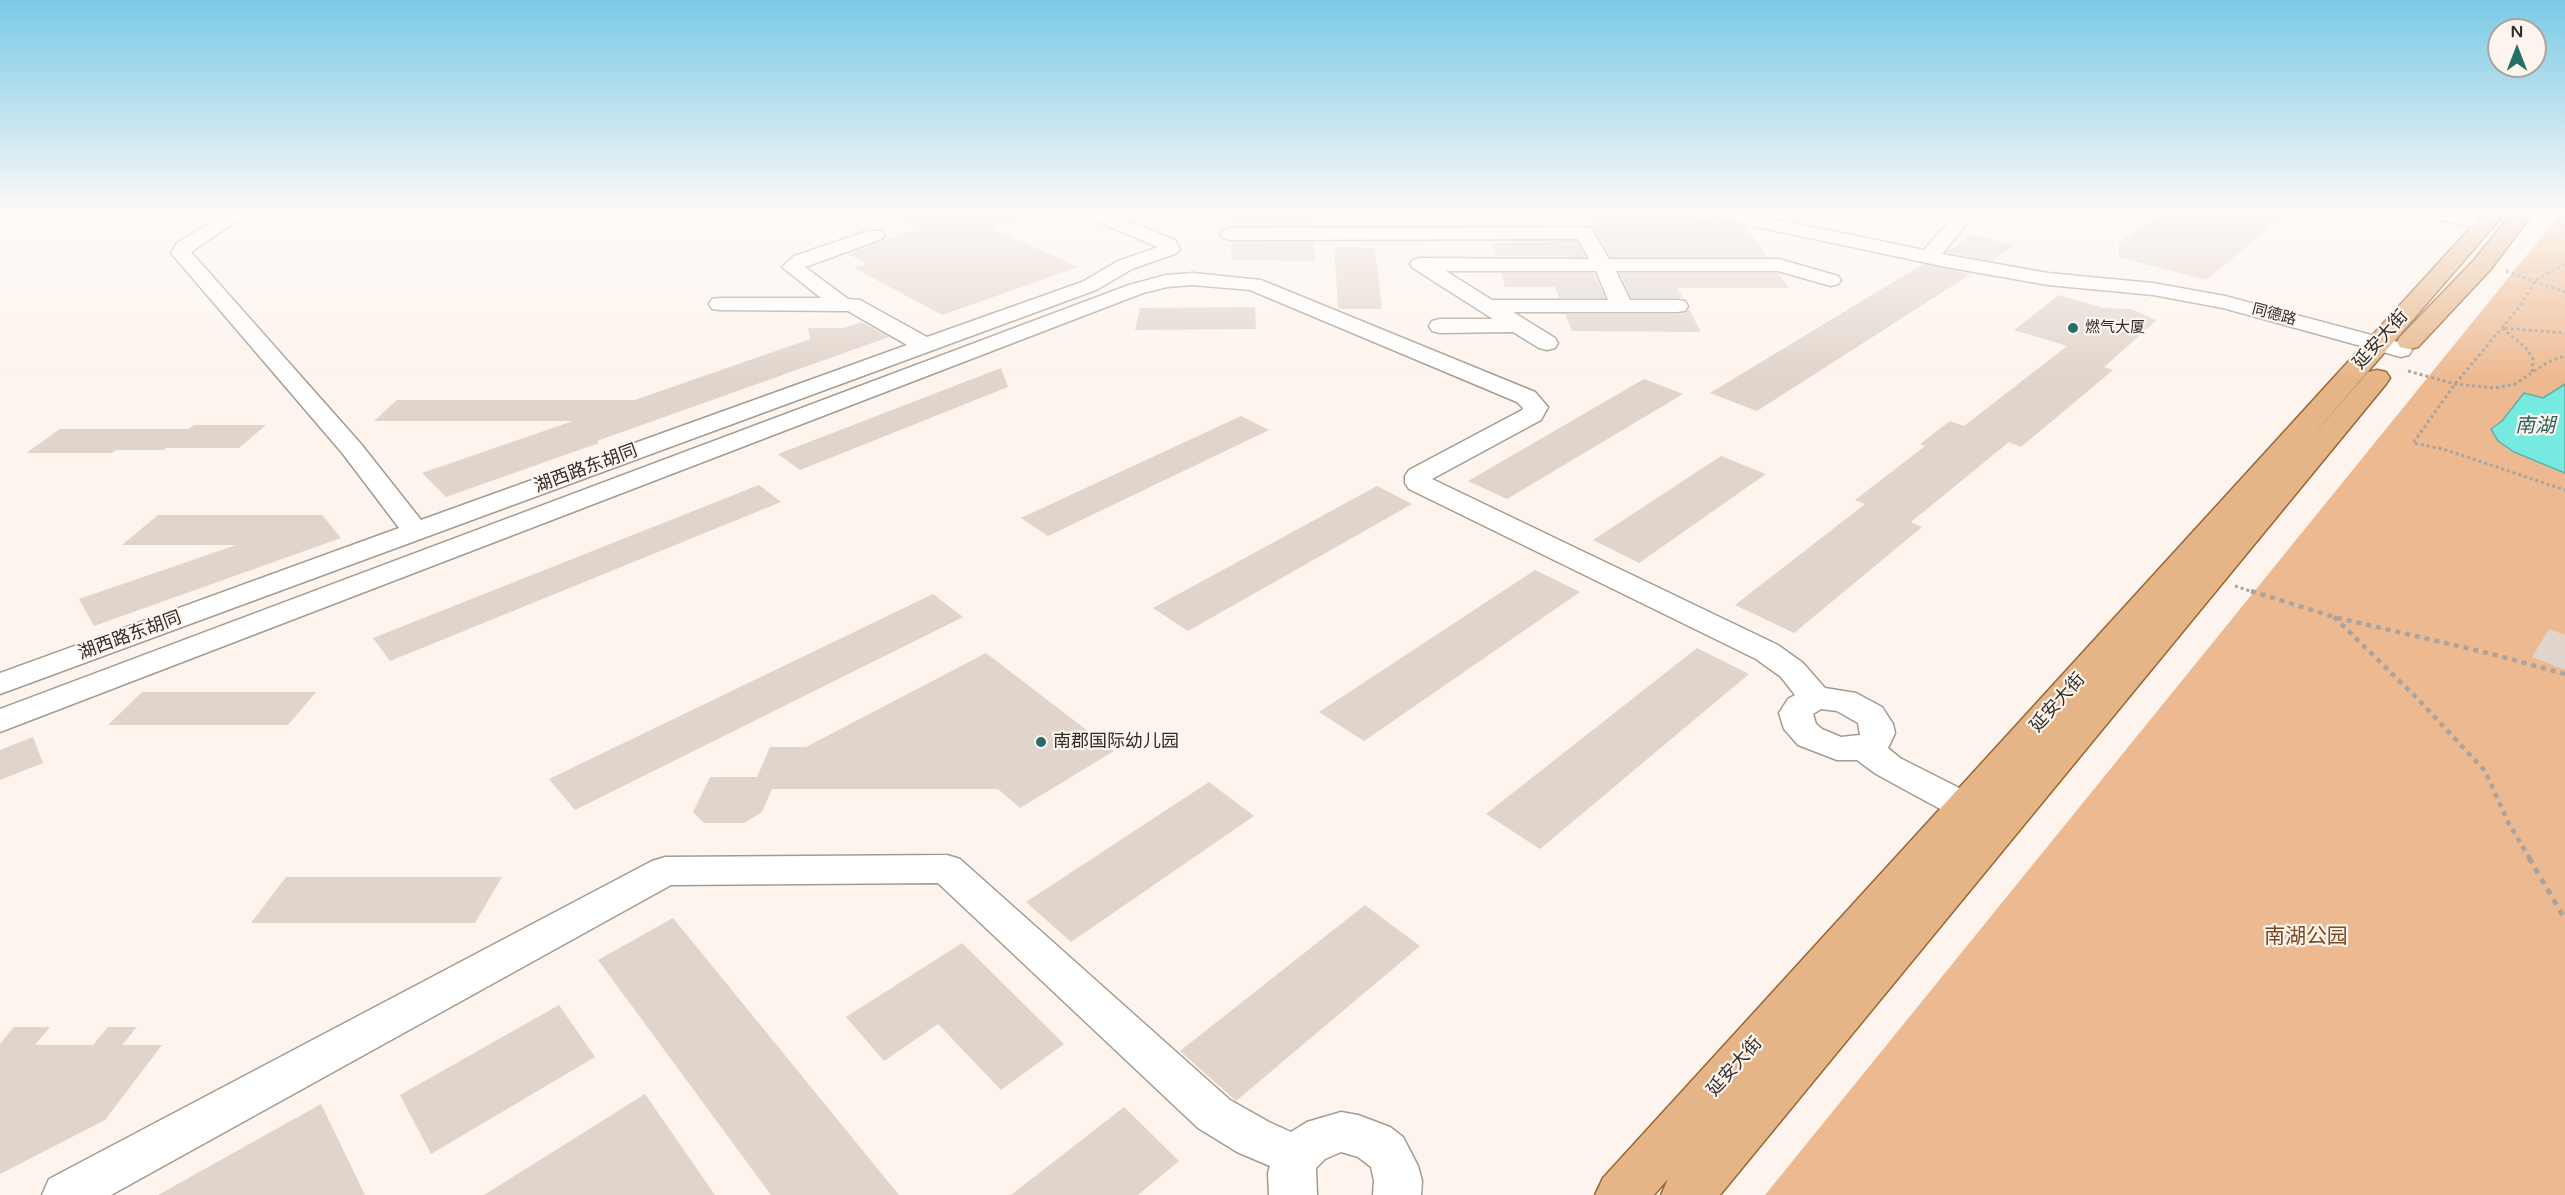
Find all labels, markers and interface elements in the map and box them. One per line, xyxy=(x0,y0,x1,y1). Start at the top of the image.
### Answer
north arrow xyxy=(2487,18,2547,78)
text: N xyxy=(2511,22,2523,42)
street label: 同德路 xyxy=(2250,300,2298,330)
street label: 延安大街 xyxy=(2349,306,2413,374)
place label: 燃气大厦 xyxy=(2085,319,2145,337)
marker: 燃气大厦 xyxy=(2066,321,2080,335)
water label: 南湖 xyxy=(2515,415,2555,439)
street label: 湖西路东胡同 xyxy=(532,440,640,498)
street label: 湖西路东胡同 xyxy=(76,607,184,665)
street label: 延安大街 xyxy=(2026,669,2090,737)
place label: 南郡国际幼儿园 xyxy=(1053,731,1179,753)
marker: 南郡国际幼儿园 xyxy=(1034,735,1048,749)
park label: 南湖公园 xyxy=(2264,924,2348,950)
street label: 延安大街 xyxy=(1703,1033,1767,1101)

